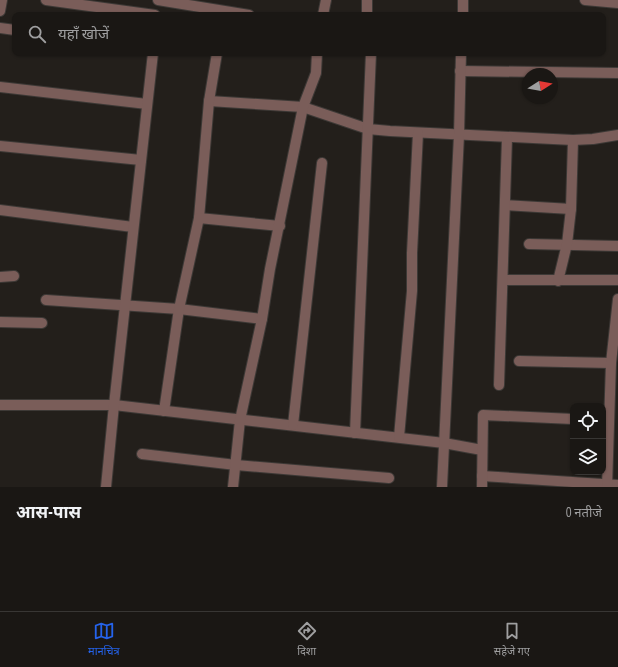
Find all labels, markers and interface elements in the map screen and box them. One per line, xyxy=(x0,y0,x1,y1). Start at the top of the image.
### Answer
search box xyxy=(12,12,606,56)
icon: search xyxy=(26,23,48,45)
text: यहाँ खोजें xyxy=(58,24,109,43)
north arrow xyxy=(522,68,558,104)
map controls xyxy=(570,403,606,475)
button: locate xyxy=(570,403,606,439)
button: layers xyxy=(570,439,606,475)
text: आस-पास xyxy=(16,501,81,523)
text: 0 नतीजे xyxy=(566,504,602,521)
tab: मानचित्र xyxy=(88,620,120,659)
tab: दिशा xyxy=(296,620,318,659)
tab: सहेजे गए xyxy=(494,620,530,659)

